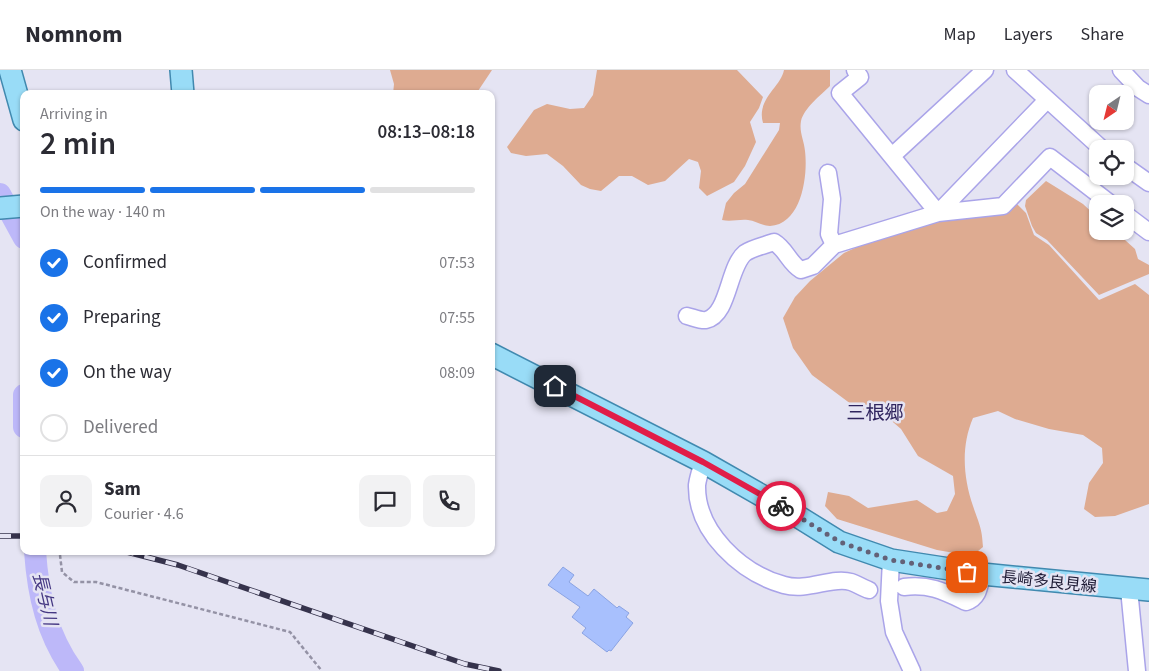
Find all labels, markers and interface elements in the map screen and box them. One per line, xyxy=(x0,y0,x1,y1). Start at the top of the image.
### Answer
text: Nomnom xyxy=(25,17,122,52)
text: Map xyxy=(944,22,976,47)
text: Layers xyxy=(1004,22,1053,47)
text: Share xyxy=(1081,22,1124,47)
north arrow xyxy=(1089,85,1134,130)
map controls xyxy=(1089,85,1134,240)
text: Arriving in xyxy=(40,103,108,125)
text: 08:13–08:18 xyxy=(377,119,475,146)
text: 2 min xyxy=(40,121,116,167)
button: locate xyxy=(1089,140,1134,185)
button: layers xyxy=(1089,195,1134,240)
text: On the way · 140 m xyxy=(40,201,165,223)
icon: check xyxy=(40,249,68,277)
text: Confirmed xyxy=(83,249,167,276)
text: 07:53 xyxy=(439,252,475,274)
icon: check xyxy=(40,304,68,332)
text: Preparing xyxy=(83,304,161,331)
text: 07:55 xyxy=(439,307,475,329)
icon: check xyxy=(40,359,68,387)
text: On the way xyxy=(83,359,172,386)
text: 08:09 xyxy=(439,362,475,384)
pin xyxy=(534,365,576,407)
icon: home xyxy=(541,372,569,400)
district label: 三根郷 xyxy=(846,400,904,427)
text: Delivered xyxy=(83,414,158,441)
button: person xyxy=(40,475,92,527)
button: chat xyxy=(359,475,411,527)
button: phone xyxy=(423,475,475,527)
text: Sam xyxy=(104,476,141,503)
courier xyxy=(756,481,806,531)
icon: bike xyxy=(767,492,795,520)
text: Courier · 4.6 xyxy=(104,503,184,525)
pin xyxy=(946,551,988,593)
icon: bag xyxy=(953,558,981,586)
street label: 長崎多良見線 xyxy=(1000,566,1098,598)
water label: 長与川 xyxy=(26,570,63,630)

